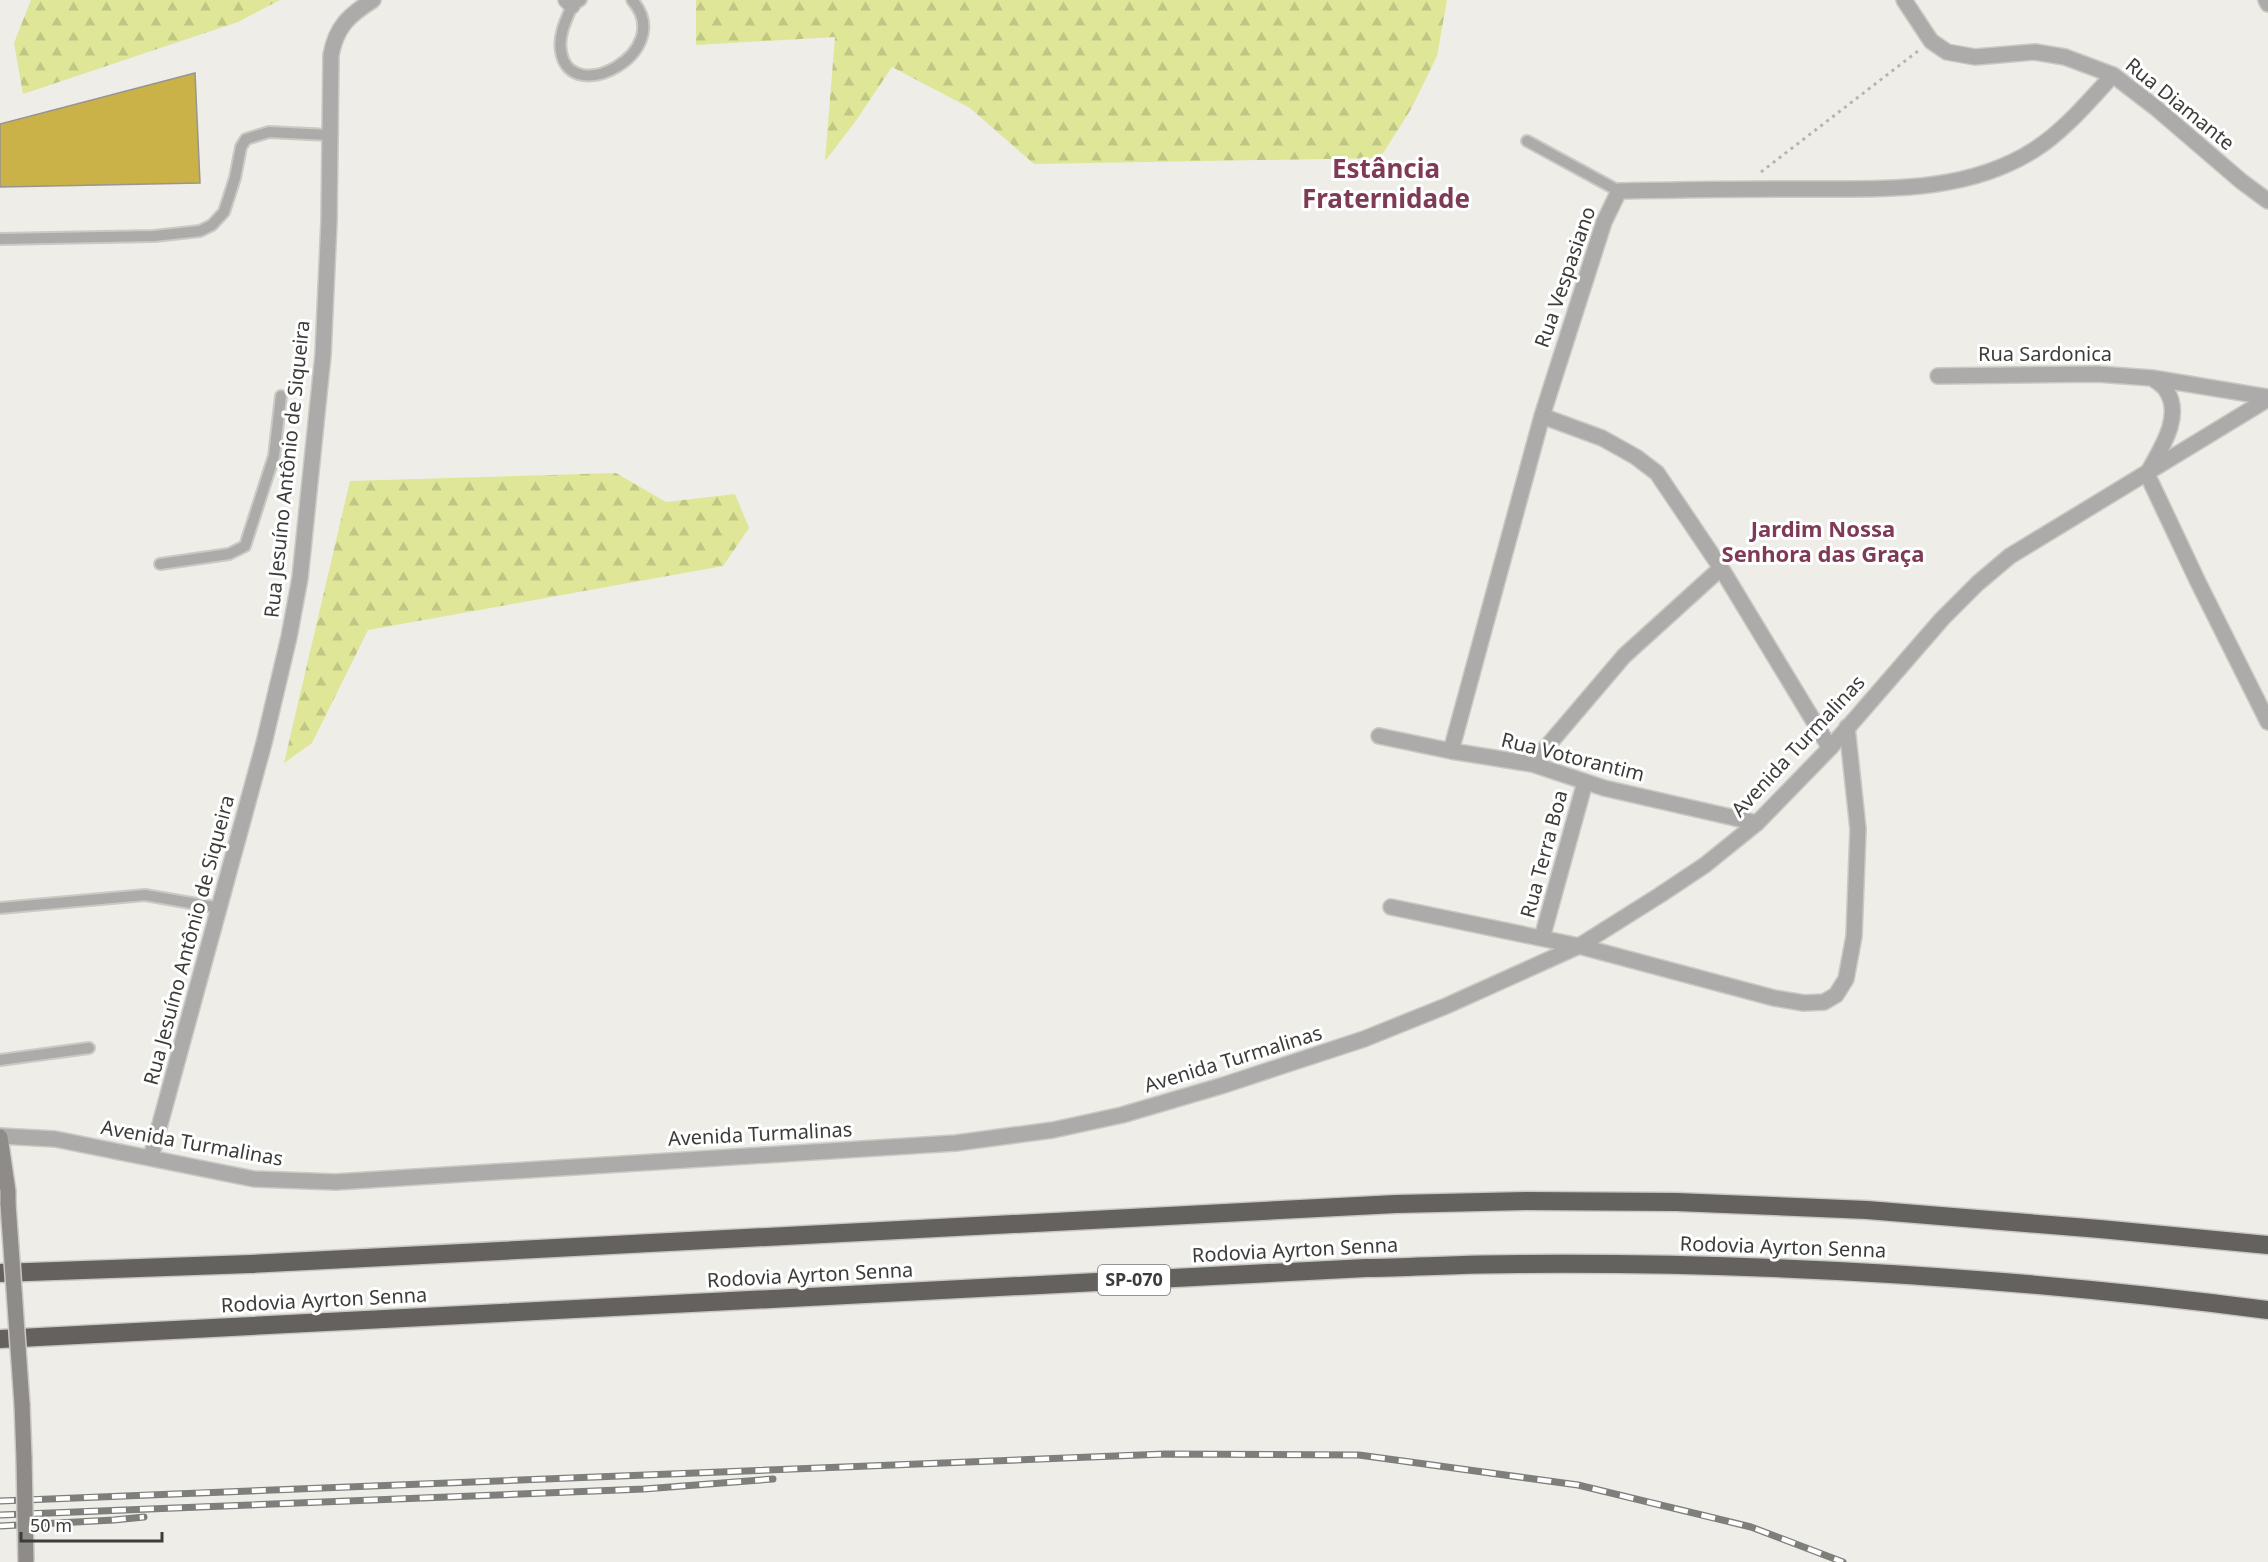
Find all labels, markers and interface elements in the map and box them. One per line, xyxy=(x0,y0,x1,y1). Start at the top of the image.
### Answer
street label: Rua Diamante xyxy=(2120,51,2240,156)
district label: Estância Fraternidade xyxy=(1302,150,1470,216)
street label: Rua Vespasiano xyxy=(1528,203,1601,351)
street label: Rua Jesuíno Antônio de Siqueira xyxy=(257,319,316,619)
street label: Rua Sardonica xyxy=(1978,340,2112,367)
district label: Jardim Nossa Senhora das Graça xyxy=(1722,513,1924,568)
street label: Avenida Turmalinas xyxy=(1725,669,1870,822)
street label: Rua Votorantim xyxy=(1499,726,1648,787)
street label: Rua Terra Boa xyxy=(1514,787,1574,921)
street label: Rua Jesuíno Antônio de Siqueira xyxy=(137,792,240,1088)
street label: Avenida Turmalinas xyxy=(1141,1019,1325,1098)
street label: Avenida Turmalinas xyxy=(99,1113,285,1172)
street label: Avenida Turmalinas xyxy=(667,1115,853,1152)
street label: Rodovia Ayrton Senna xyxy=(1679,1229,1887,1264)
street label: Rodovia Ayrton Senna xyxy=(1191,1231,1399,1268)
street label: Rodovia Ayrton Senna xyxy=(706,1256,914,1293)
road number: SP-070 xyxy=(1098,1265,1170,1295)
street label: Rodovia Ayrton Senna xyxy=(220,1281,428,1318)
scale bar xyxy=(21,1505,162,1543)
text: 50 m xyxy=(30,1513,72,1537)

